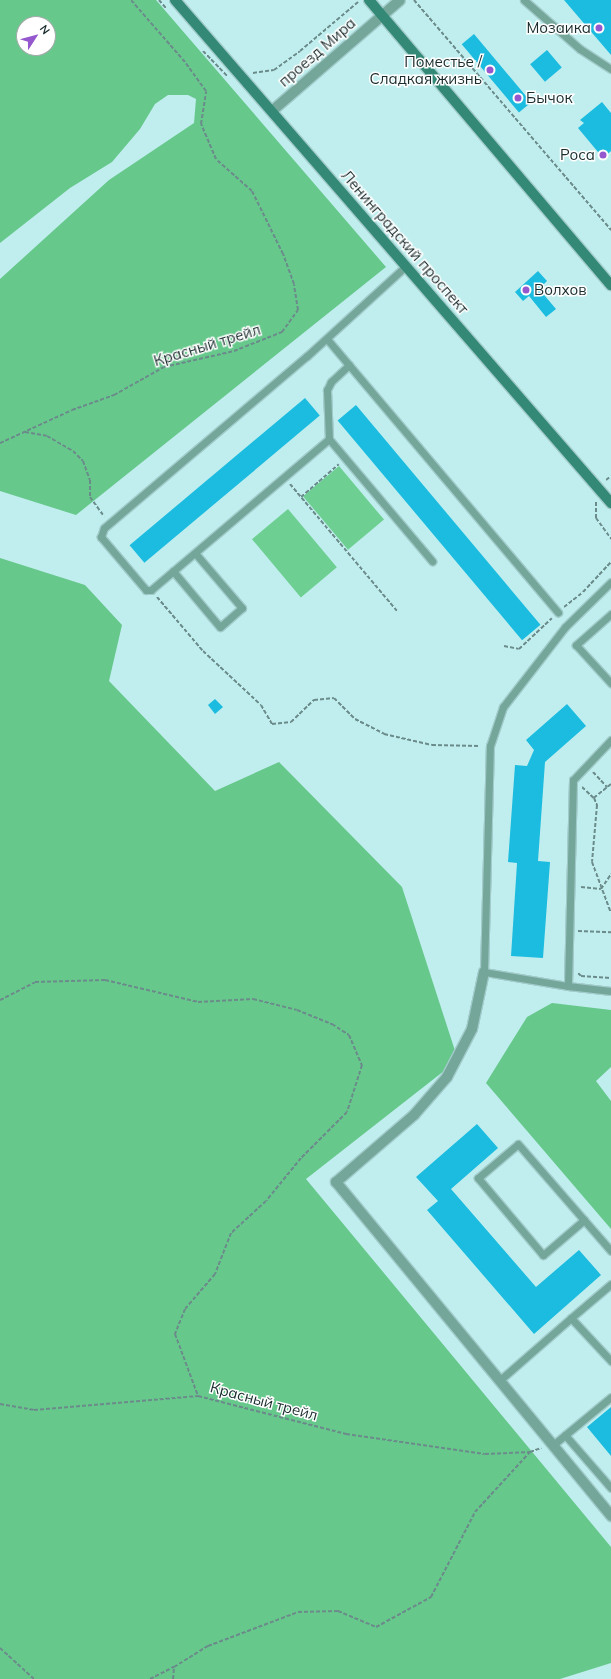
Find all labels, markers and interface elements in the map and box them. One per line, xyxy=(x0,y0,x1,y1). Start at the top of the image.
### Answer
street label: проезд Мира xyxy=(275,14,359,90)
north arrow xyxy=(16,16,56,56)
place label: Мозаика xyxy=(527,19,591,37)
text: N xyxy=(37,22,53,37)
marker: Мозаика xyxy=(594,23,604,33)
place label: Поместье / Сладкая жизнь xyxy=(369,52,482,87)
marker: Поместье / Сладкая жизнь xyxy=(485,65,495,75)
place label: Бычок xyxy=(526,89,573,107)
marker: Бычок xyxy=(513,93,523,103)
place label: Роса xyxy=(560,146,595,164)
marker: Роса xyxy=(598,150,608,160)
street label: Ленинградский проспект xyxy=(338,166,472,318)
place label: Волхов xyxy=(534,281,587,299)
marker: Волхов xyxy=(521,285,531,295)
street label: Красный трейл xyxy=(151,320,263,370)
street label: Красный трейл xyxy=(208,1378,320,1424)

